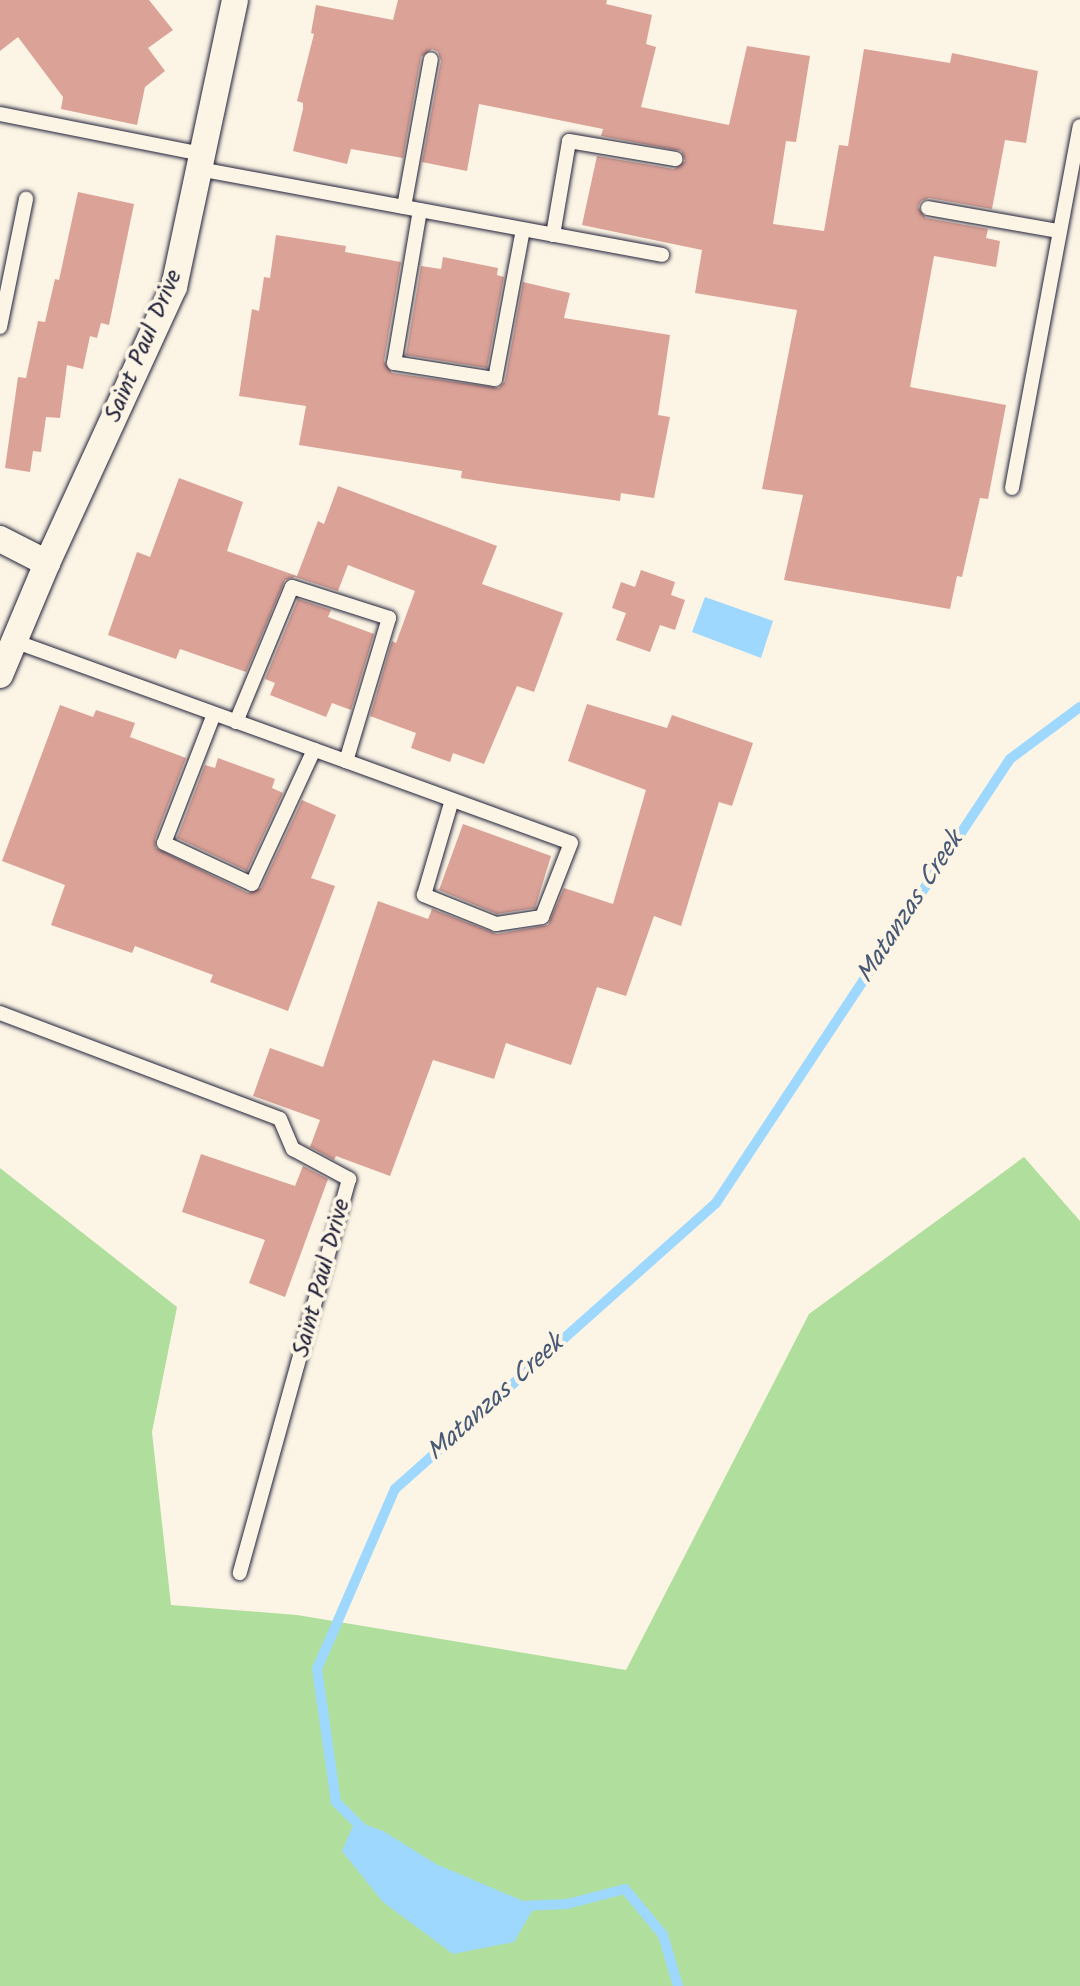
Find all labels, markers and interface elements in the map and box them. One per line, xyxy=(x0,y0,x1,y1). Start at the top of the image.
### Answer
street label: Saint Paul Drive xyxy=(99,265,189,427)
water label: Matanzas Creek xyxy=(851,827,971,989)
street label: Saint Paul Drive xyxy=(287,1196,357,1360)
water label: Matanzas Creek xyxy=(421,1329,571,1469)

